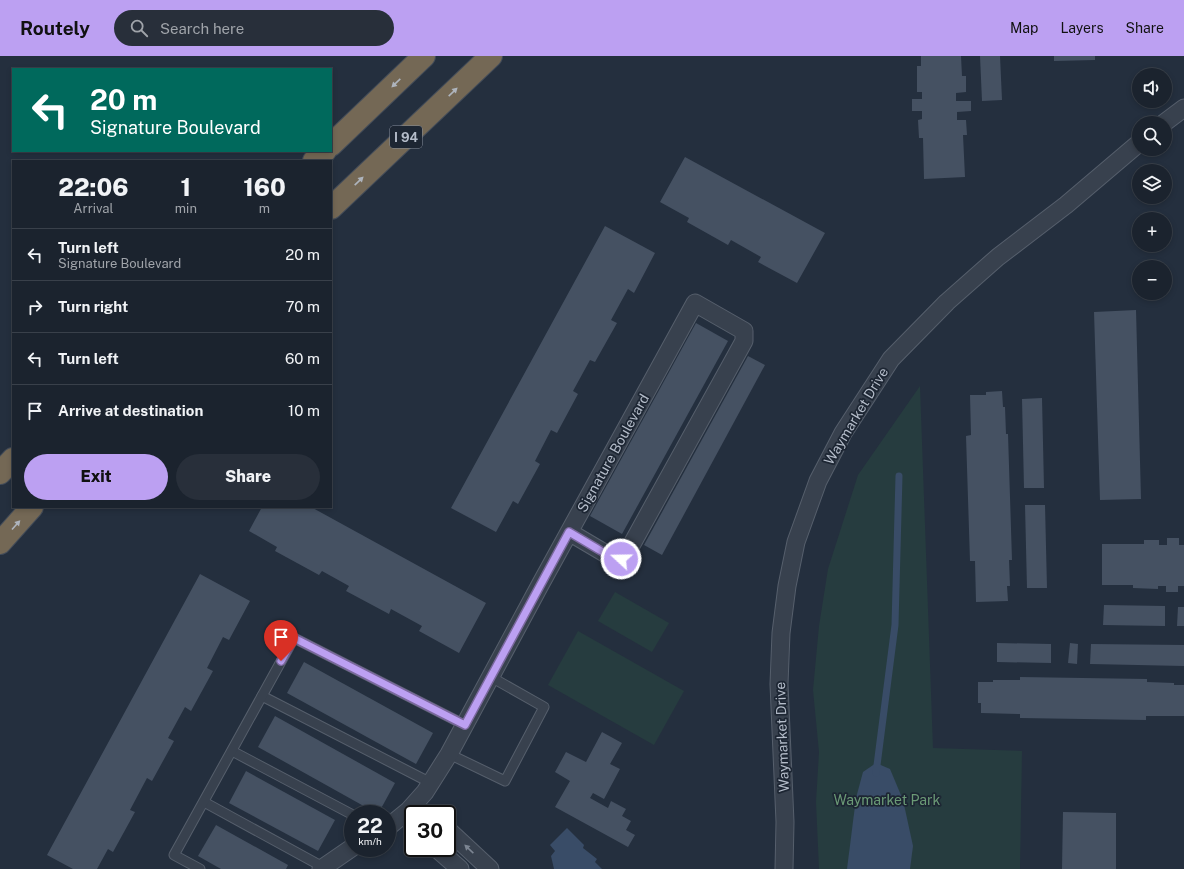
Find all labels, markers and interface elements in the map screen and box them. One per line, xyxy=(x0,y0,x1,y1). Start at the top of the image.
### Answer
search box xyxy=(114,10,394,46)
text: Routely xyxy=(20,17,90,39)
icon: search xyxy=(128,17,150,39)
text: Search here xyxy=(160,20,244,37)
text: Map xyxy=(1010,20,1038,36)
text: Layers xyxy=(1060,20,1104,36)
text: Share xyxy=(1126,20,1164,36)
map controls xyxy=(1132,68,1172,300)
button: sound xyxy=(1132,68,1172,108)
one-way arrow xyxy=(391,78,401,88)
text: 20 m xyxy=(90,83,157,116)
icon: left xyxy=(24,84,76,136)
one-way arrow xyxy=(448,87,458,96)
button: search xyxy=(1132,116,1172,156)
text: Signature Boulevard xyxy=(90,117,261,138)
road number: I 94 xyxy=(390,126,422,148)
button: layers xyxy=(1132,164,1172,204)
text: 22:06 xyxy=(58,173,129,201)
text: 1 xyxy=(181,173,191,201)
text: 160 xyxy=(243,173,286,201)
one-way arrow xyxy=(354,176,364,186)
text: Arrival xyxy=(73,201,114,216)
text: min xyxy=(175,201,197,216)
text: m xyxy=(259,201,270,216)
button: + xyxy=(1132,212,1172,252)
text: Turn left xyxy=(58,239,119,256)
icon: left xyxy=(24,244,46,266)
text: 20 m xyxy=(285,246,320,263)
text: Signature Boulevard xyxy=(58,256,181,271)
button: − xyxy=(1132,260,1172,300)
icon: right xyxy=(24,296,46,318)
text: Turn right xyxy=(58,298,128,315)
text: 70 m xyxy=(285,298,320,315)
icon: left xyxy=(24,348,46,370)
text: Turn left xyxy=(58,350,119,367)
text: 60 m xyxy=(285,350,320,367)
street label: Waymarket Drive xyxy=(821,364,891,467)
street label: Signature Boulevard xyxy=(574,391,652,515)
icon: arrive xyxy=(24,400,46,422)
text: Arrive at destination xyxy=(58,402,203,419)
text: 10 m xyxy=(288,402,320,419)
button: Exit xyxy=(24,454,168,500)
button: Share xyxy=(176,454,320,500)
one-way arrow xyxy=(11,520,20,530)
position arrow xyxy=(600,538,642,580)
pin xyxy=(264,620,298,661)
icon: arrive xyxy=(270,626,292,648)
street label: Waymarket Drive xyxy=(772,681,792,793)
park label: Waymarket Park xyxy=(834,792,941,808)
speed limit sign: 30 xyxy=(404,805,456,857)
text: 22 xyxy=(357,814,383,838)
text: km/h xyxy=(358,835,382,847)
one-way arrow xyxy=(464,845,473,854)

